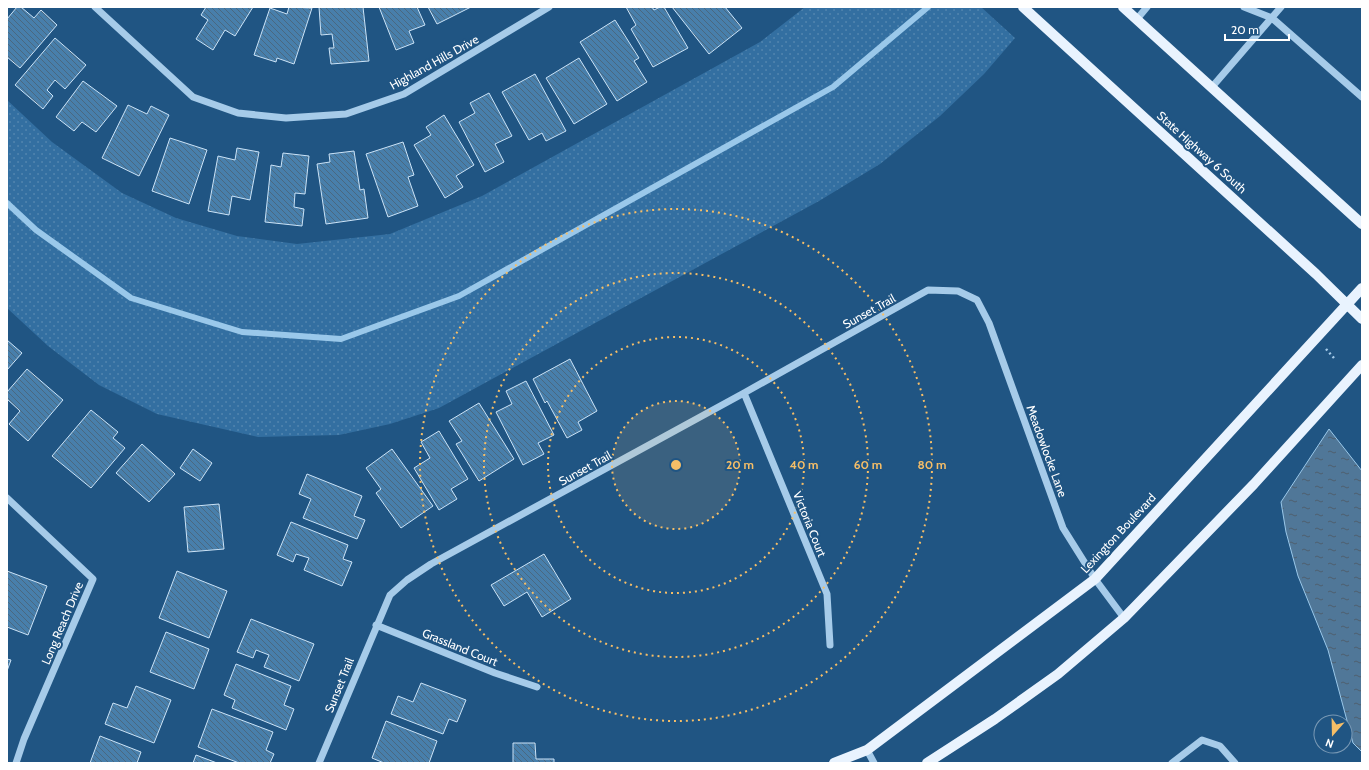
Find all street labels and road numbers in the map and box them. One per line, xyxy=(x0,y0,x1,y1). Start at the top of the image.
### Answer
street label: Highland Hills Drive xyxy=(387,31,481,93)
street label: State Highway 6 South xyxy=(1154,108,1250,196)
street label: Sunset Trail xyxy=(840,290,898,332)
street label: Meadowlocke Lane xyxy=(1023,403,1071,499)
street label: Sunset Trail xyxy=(556,447,614,489)
street label: Victoria Court xyxy=(790,489,830,559)
street label: Lexington Boulevard xyxy=(1077,490,1159,576)
street label: Long Reach Drive xyxy=(38,579,86,667)
street label: Grassland Court xyxy=(420,625,500,669)
street label: Sunset Trail xyxy=(321,655,357,715)

